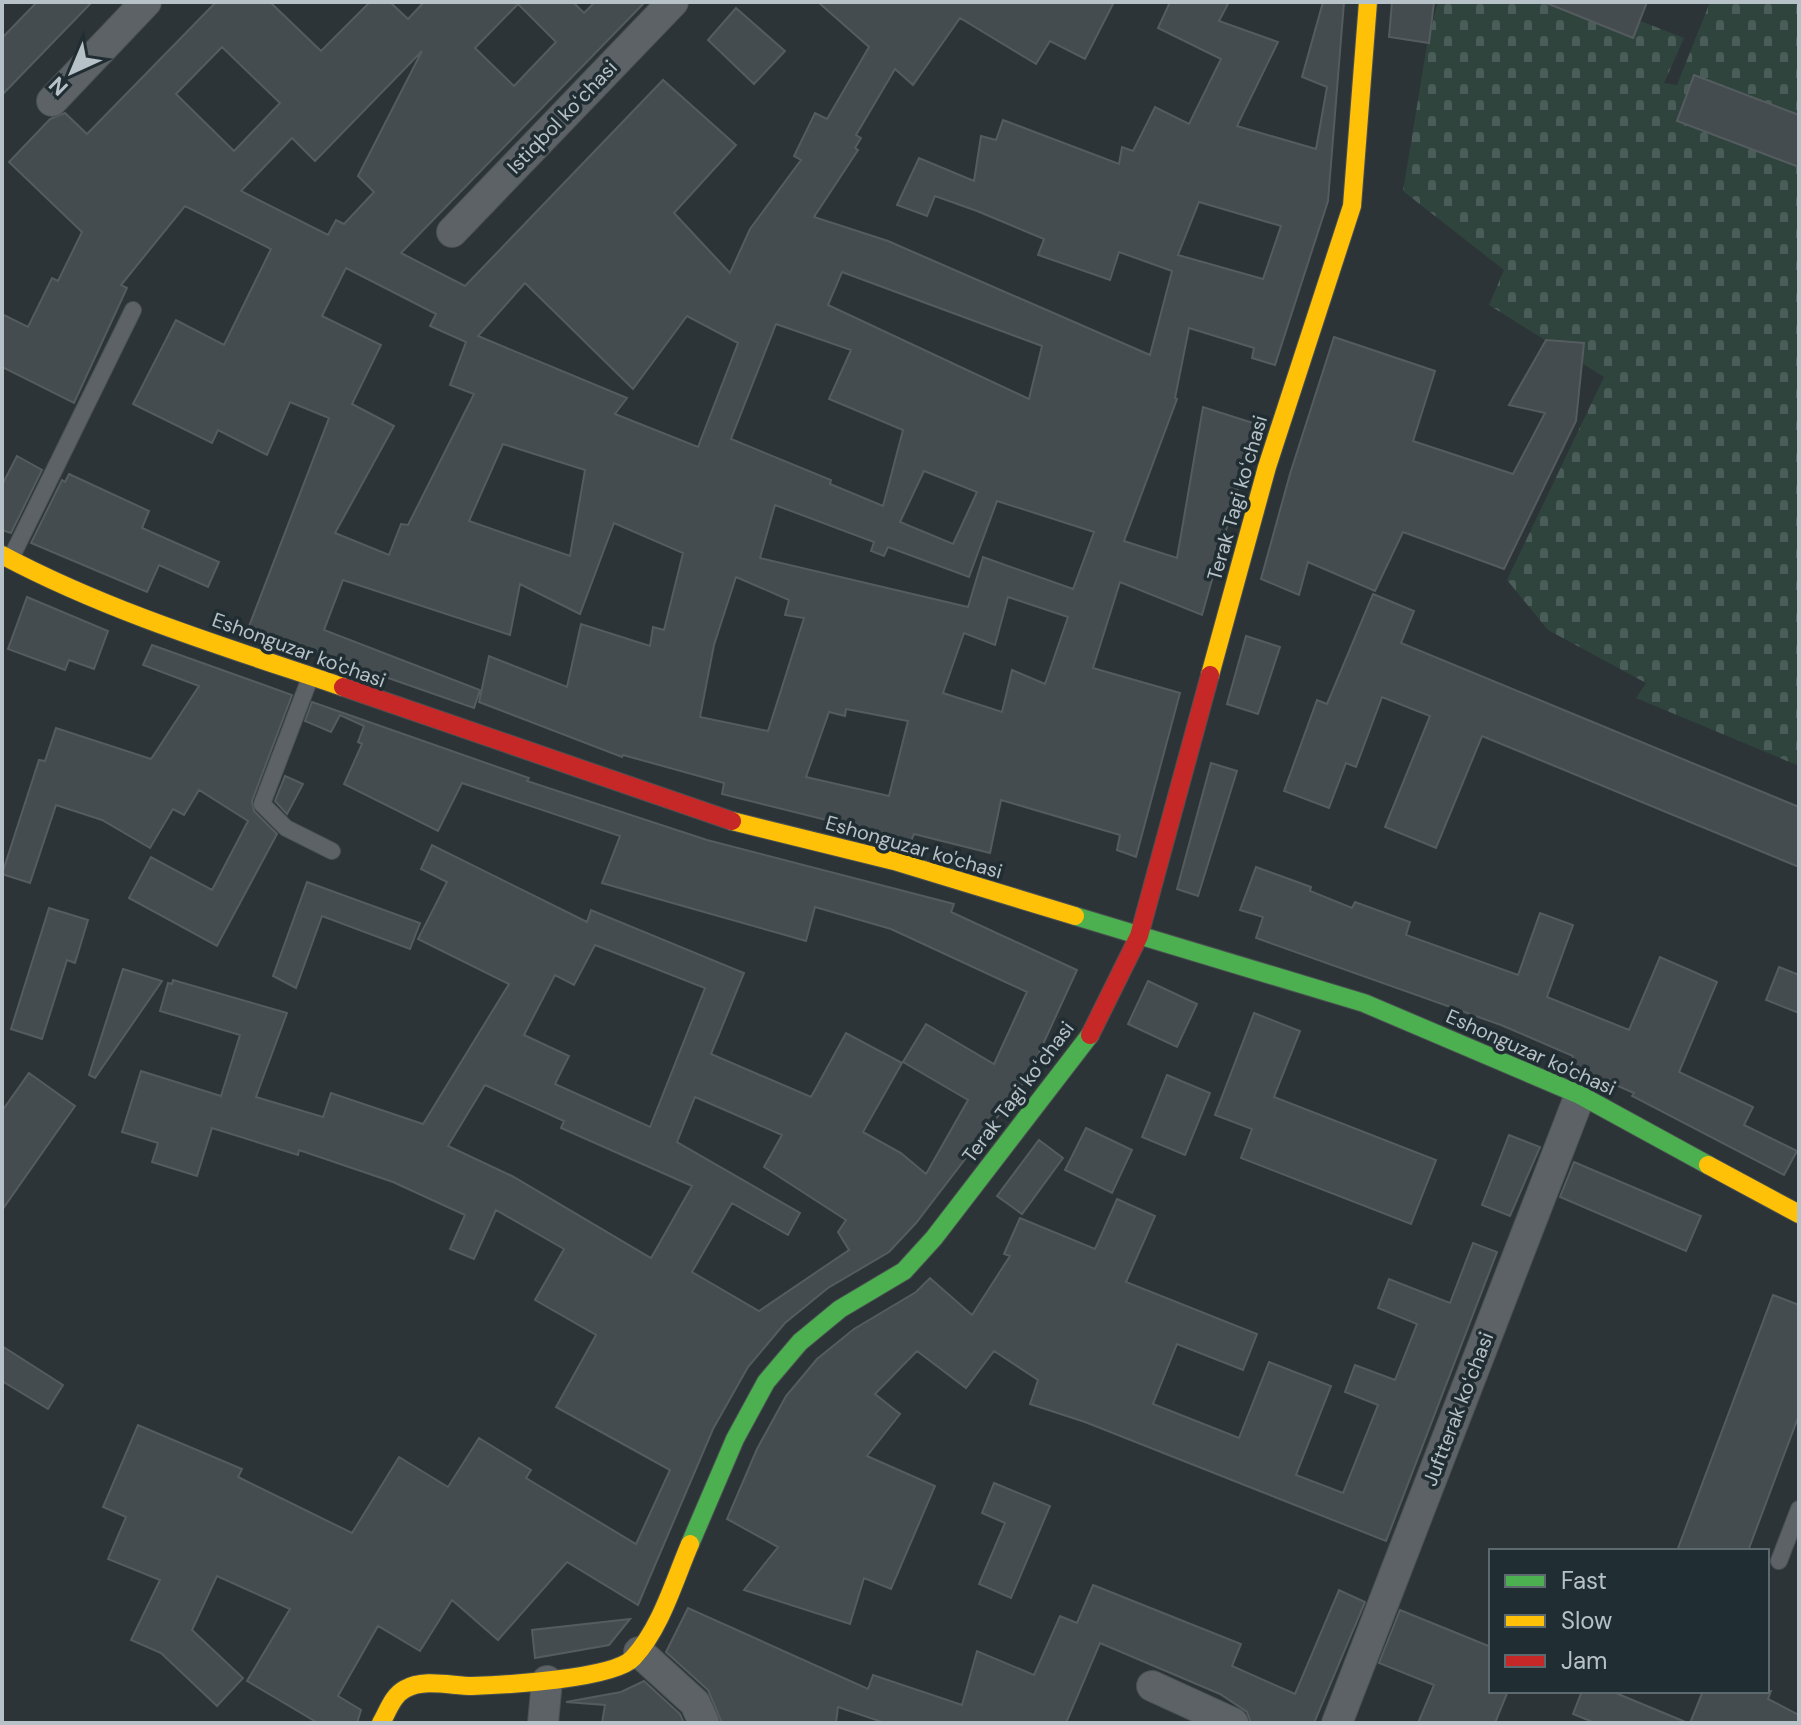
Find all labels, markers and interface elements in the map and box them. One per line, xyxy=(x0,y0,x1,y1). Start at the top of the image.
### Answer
north arrow xyxy=(32,32,112,112)
street label: Istiqbol koʻchasi xyxy=(501,55,623,179)
text: N xyxy=(43,70,74,102)
street label: Terak Tagi koʻchasi xyxy=(1201,412,1273,584)
street label: Eshonguzar ko'chasi xyxy=(209,607,389,693)
street label: Eshonguzar ko'chasi xyxy=(823,809,1005,885)
street label: Eshonguzar ko'chasi xyxy=(1442,1003,1620,1101)
street label: Terak Tagi koʻchasi xyxy=(956,1016,1080,1168)
street label: Juftterak koʻchasi xyxy=(1417,1328,1499,1490)
legend xyxy=(1489,1549,1769,1693)
text: Fast xyxy=(1561,1565,1607,1596)
text: Slow xyxy=(1561,1605,1612,1636)
text: Jam xyxy=(1561,1645,1607,1676)

